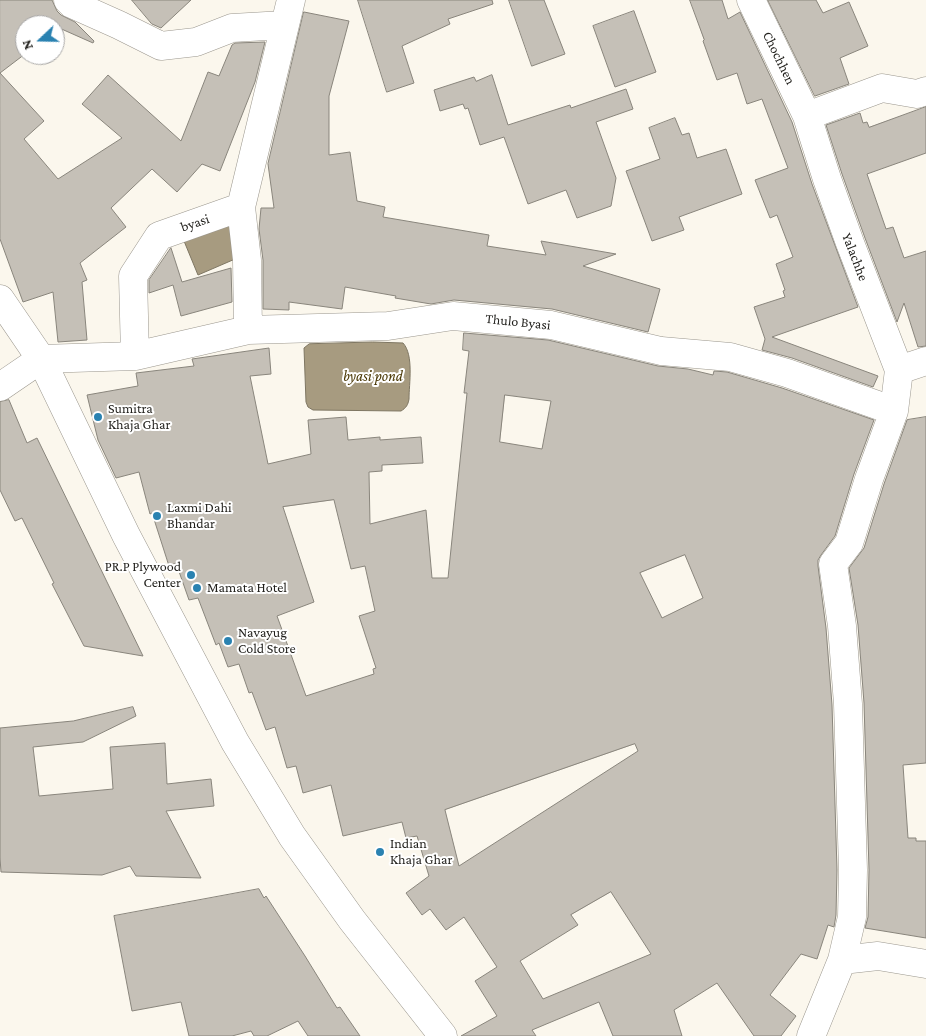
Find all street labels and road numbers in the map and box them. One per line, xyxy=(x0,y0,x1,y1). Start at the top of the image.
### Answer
street label: Chochhen xyxy=(759,29,799,87)
street label: byasi xyxy=(178,210,212,236)
street label: Yalachhe xyxy=(838,231,872,283)
street label: Thulo Byasi xyxy=(485,310,551,334)

